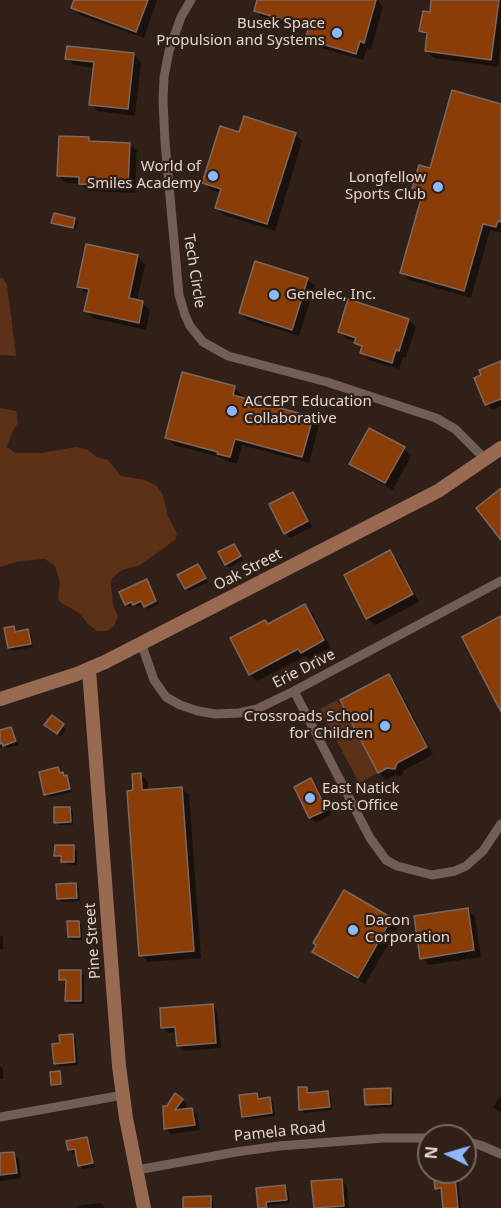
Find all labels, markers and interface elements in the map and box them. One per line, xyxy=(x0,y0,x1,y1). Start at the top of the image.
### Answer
place label: Busek Space Propulsion and Systems xyxy=(156,15,325,50)
marker: Busek Space Propulsion and Systems xyxy=(330,26,344,40)
place label: World of Smiles Academy xyxy=(87,158,201,193)
marker: World of Smiles Academy xyxy=(206,169,220,183)
place label: Longfellow Sports Club xyxy=(345,169,426,204)
marker: Longfellow Sports Club xyxy=(431,180,445,194)
street label: Tech Circle xyxy=(179,233,209,309)
place label: Genelec, Inc. xyxy=(286,286,376,304)
marker: Genelec, Inc. xyxy=(267,288,281,302)
place label: ACCEPT Education Collaborative xyxy=(244,393,372,428)
marker: ACCEPT Education Collaborative xyxy=(225,404,239,418)
street label: Oak Street xyxy=(211,545,285,595)
street label: Erie Drive xyxy=(270,646,338,692)
place label: Crossroads School for Children xyxy=(244,708,373,743)
marker: Crossroads School for Children xyxy=(378,719,392,733)
place label: East Natick Post Office xyxy=(322,780,400,815)
marker: East Natick Post Office xyxy=(303,791,317,805)
street label: Pine Street xyxy=(81,902,105,980)
place label: Dacon Corporation xyxy=(365,912,450,947)
marker: Dacon Corporation xyxy=(346,923,360,937)
street label: Pamela Road xyxy=(233,1118,327,1146)
north arrow xyxy=(417,1124,477,1184)
text: N xyxy=(420,1145,443,1160)

